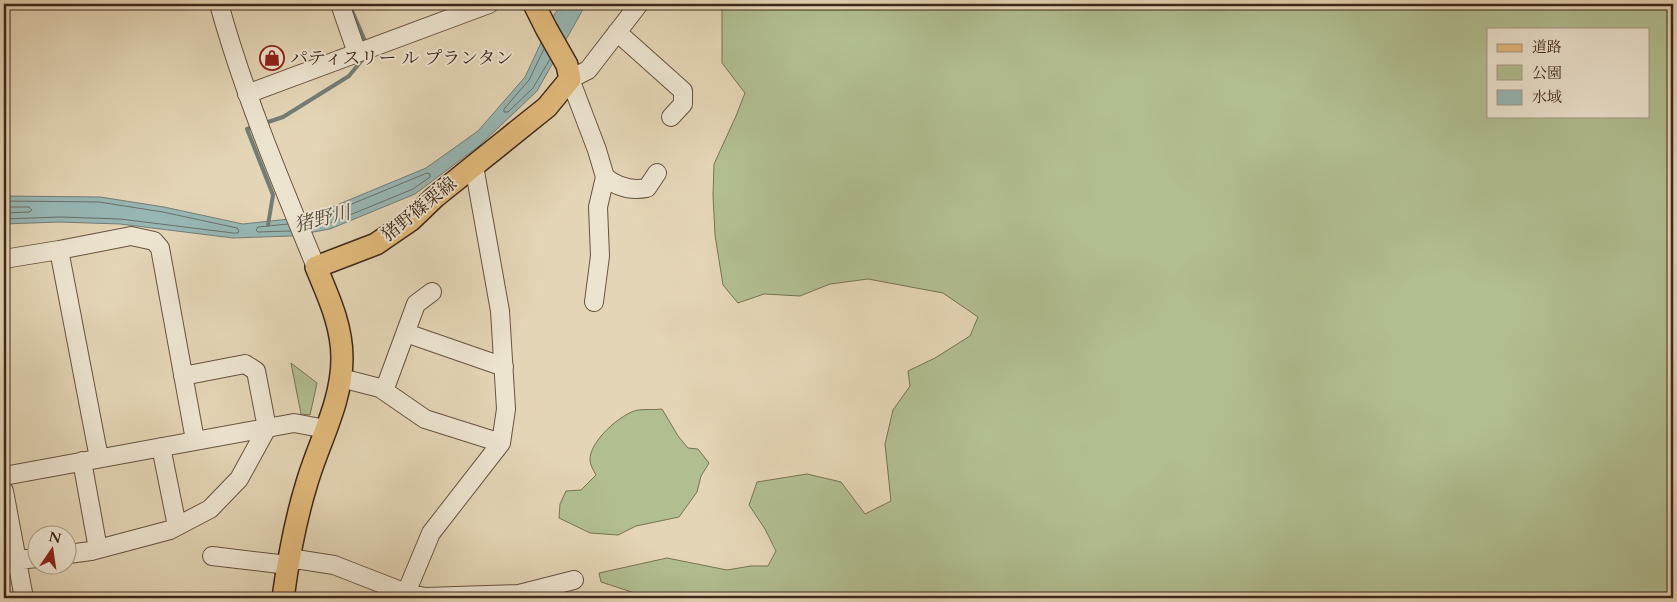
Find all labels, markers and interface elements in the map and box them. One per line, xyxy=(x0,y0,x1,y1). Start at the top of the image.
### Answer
legend xyxy=(1487,28,1650,118)
text: 道路 xyxy=(1532,37,1562,57)
shop icon: パティスリー ル プランタン xyxy=(259,45,285,71)
place label: パティスリー ル プランタン xyxy=(290,46,514,71)
text: 公園 xyxy=(1532,63,1562,83)
text: 水域 xyxy=(1532,87,1562,107)
street label: 猪野篠栗線 xyxy=(376,171,462,247)
water label: 猪野川 xyxy=(291,199,355,238)
north arrow xyxy=(28,524,78,574)
text: N xyxy=(47,527,63,548)

